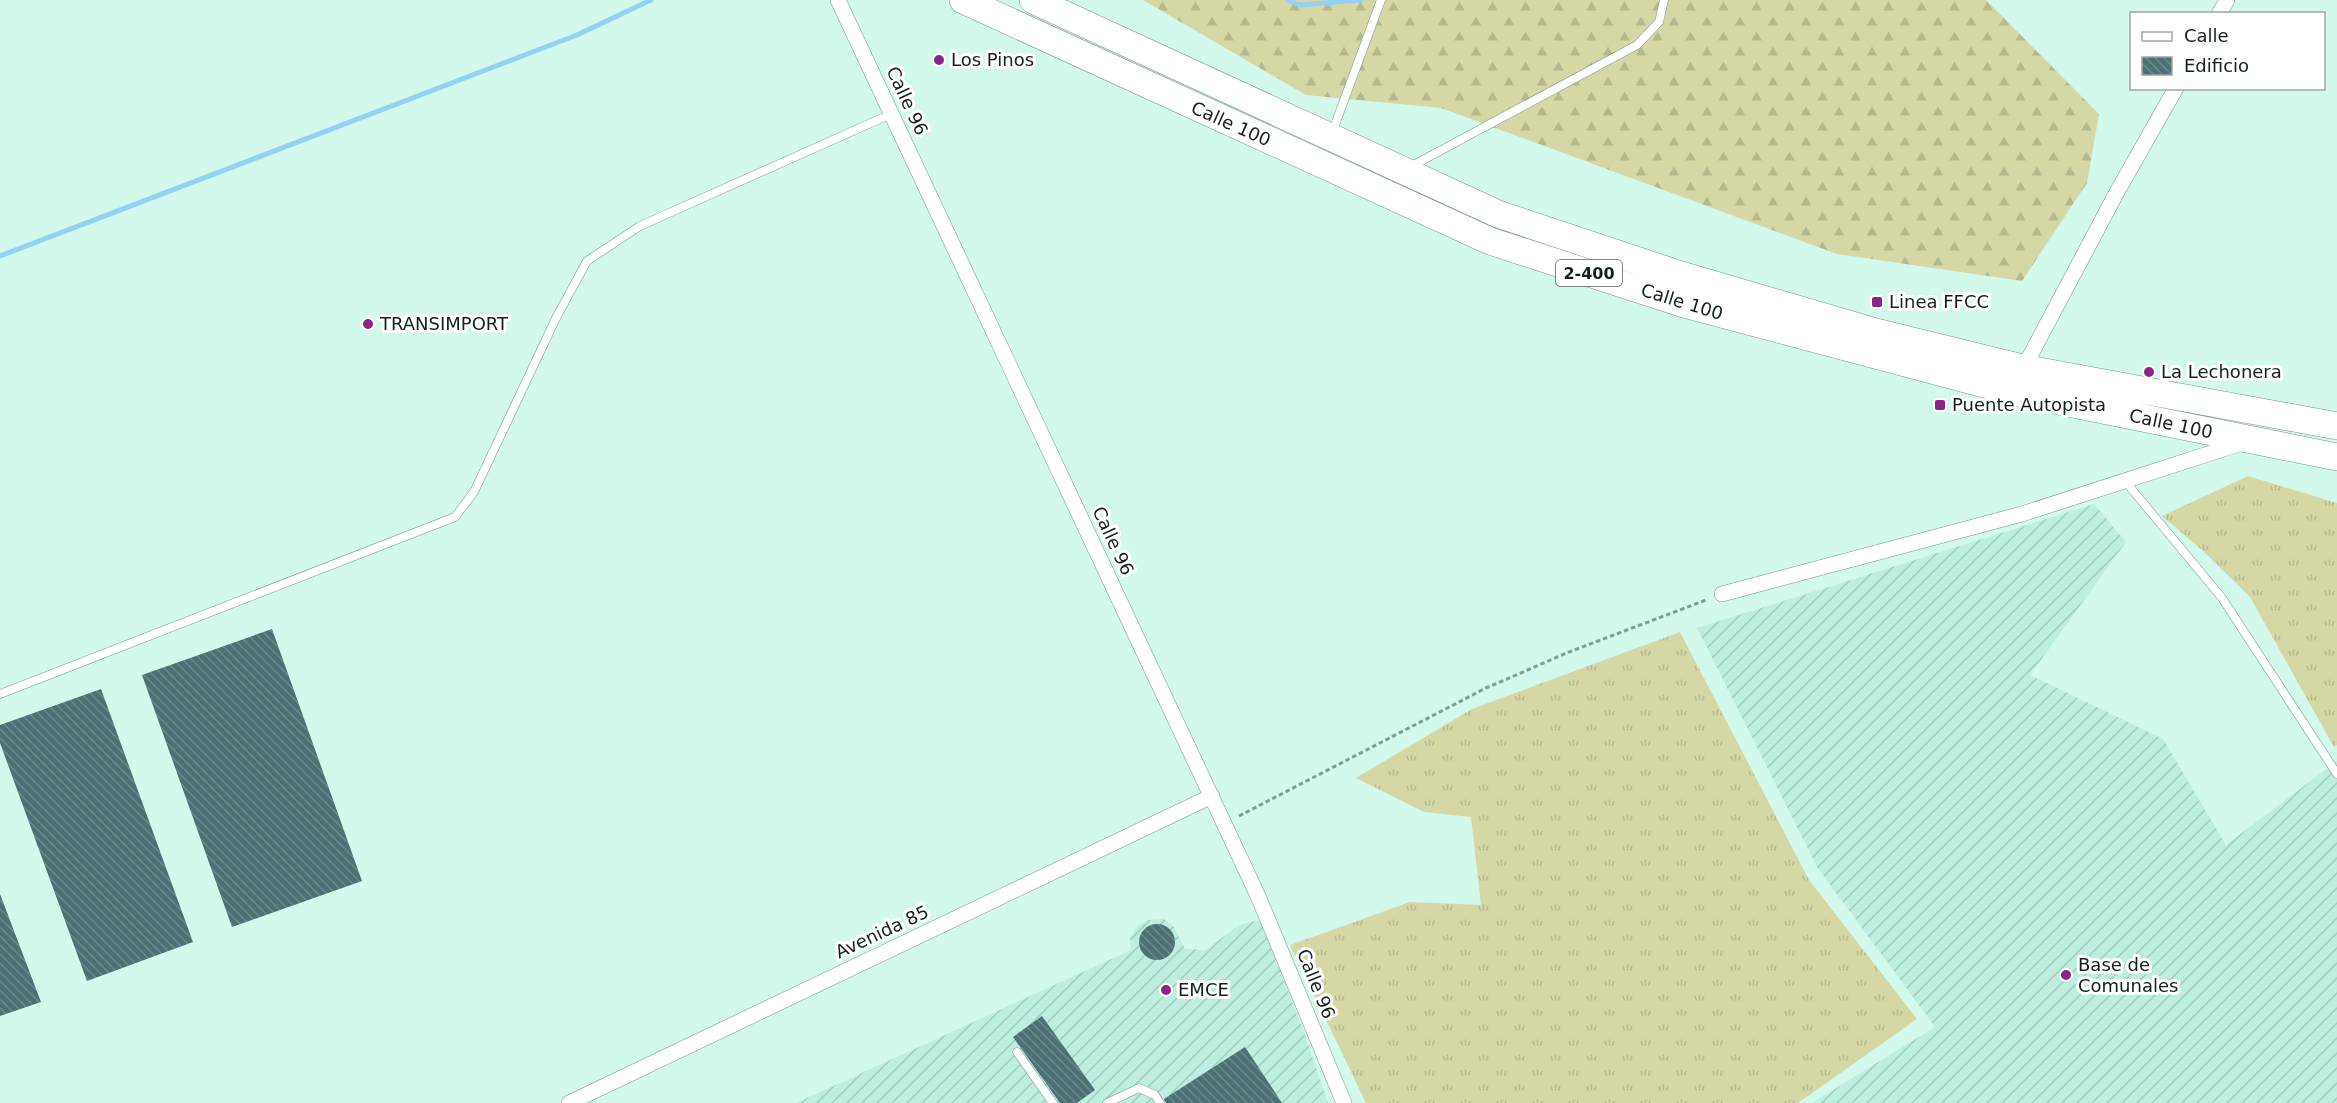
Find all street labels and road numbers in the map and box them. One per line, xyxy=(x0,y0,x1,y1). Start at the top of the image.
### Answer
street label: Calle 96 xyxy=(882,63,932,138)
street label: Calle 100 xyxy=(1188,97,1274,150)
road number: 2-400 xyxy=(1556,260,1622,286)
street label: Calle 100 xyxy=(1639,279,1726,324)
street label: Calle 100 xyxy=(2127,404,2215,443)
street label: Calle 96 xyxy=(1088,503,1138,578)
street label: Avenida 85 xyxy=(832,901,932,962)
street label: Calle 96 xyxy=(1293,946,1340,1022)

